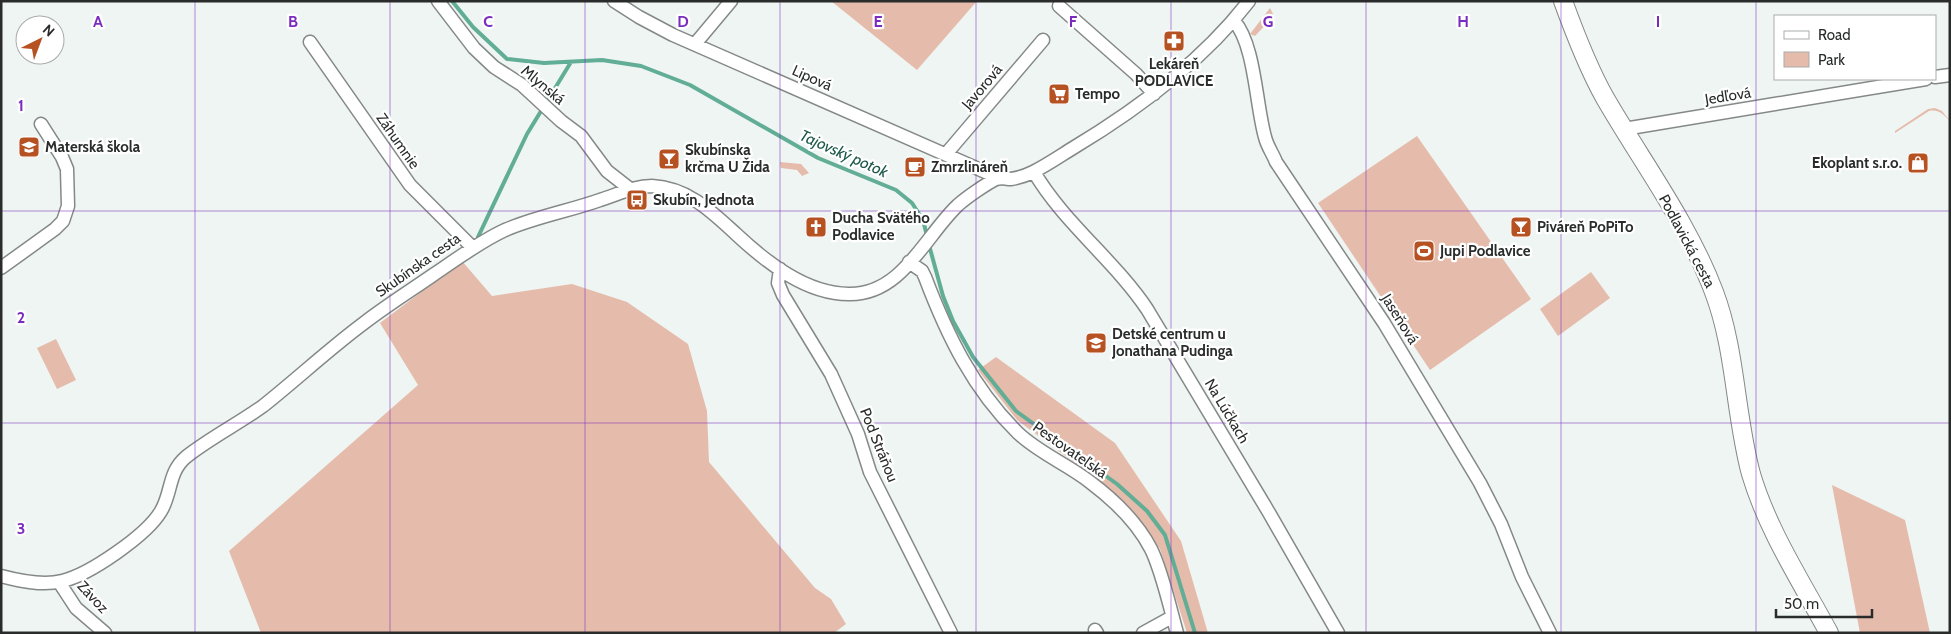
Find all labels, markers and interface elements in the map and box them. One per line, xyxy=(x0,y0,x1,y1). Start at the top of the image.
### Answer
text: A xyxy=(93,12,103,31)
text: B xyxy=(288,12,298,31)
text: C xyxy=(483,12,493,31)
text: D xyxy=(677,12,689,31)
text: E xyxy=(873,12,883,31)
text: F xyxy=(1069,12,1078,31)
text: G xyxy=(1263,12,1273,31)
text: H xyxy=(1457,12,1469,31)
text: I xyxy=(1656,12,1660,31)
north arrow xyxy=(15,15,65,65)
legend xyxy=(1774,15,1936,80)
text: N xyxy=(39,20,58,40)
text: Road xyxy=(1818,26,1851,44)
pharmacy icon: Lekáreň PODLAVICE xyxy=(1162,29,1186,53)
text: Park xyxy=(1818,51,1845,69)
place label: Lekáreň PODLAVICE xyxy=(1135,55,1214,90)
street label: Javorová xyxy=(957,60,1007,114)
street label: Lipová xyxy=(789,61,835,95)
street label: Mlynská xyxy=(518,62,569,109)
supermarket icon: Tempo xyxy=(1047,82,1071,106)
street label: Jedľová xyxy=(1703,83,1753,109)
place label: Tempo xyxy=(1075,85,1121,103)
text: 1 xyxy=(18,96,24,115)
street label: Záhumnie xyxy=(372,110,424,172)
water label: Tajovský potok xyxy=(797,126,892,182)
school or university icon: Materská škola xyxy=(17,135,41,159)
place label: Materská škola xyxy=(45,138,141,156)
place label: Skubínska krčma U Žida xyxy=(685,141,770,176)
bar icon: Skubínska krčma U Žida xyxy=(657,147,681,171)
shop icon: Ekoplant s.r.o. xyxy=(1906,151,1930,175)
place label: Ekoplant s.r.o. xyxy=(1812,154,1902,172)
cafe icon: Zmrzlináreň xyxy=(903,155,927,179)
place label: Zmrzlináreň xyxy=(931,158,1008,176)
bus stop icon: Skubín, Jednota xyxy=(625,188,649,212)
place label: Skubín, Jednota xyxy=(653,191,755,209)
street label: Podlavická cesta xyxy=(1655,191,1719,291)
place label: Ducha Svätého Podlavice xyxy=(832,209,930,244)
church icon: Ducha Svätého Podlavice xyxy=(804,215,828,239)
bar icon: Piváreň PoPiTo xyxy=(1509,215,1533,239)
place label: Piváreň PoPiTo xyxy=(1537,218,1634,236)
street label: Skubínska cesta xyxy=(372,229,465,301)
sports icon: Jupi Podlavice xyxy=(1412,239,1436,263)
place label: Jupi Podlavice xyxy=(1439,242,1531,260)
street label: Jaseňová xyxy=(1377,290,1423,348)
text: 2 xyxy=(17,308,25,327)
place label: Detské centrum u Jonathana Pudinga xyxy=(1111,325,1233,360)
school or university icon: Detské centrum u Jonathana Pudinga xyxy=(1084,331,1108,355)
street label: Na Lúčkach xyxy=(1201,376,1253,446)
street label: Pod Stráňou xyxy=(856,405,902,485)
street label: Pestovateľská xyxy=(1029,418,1111,483)
text: 3 xyxy=(17,519,25,538)
street label: Závoz xyxy=(74,577,112,617)
scale bar xyxy=(1776,586,1872,618)
text: 50 m xyxy=(1784,595,1819,613)

